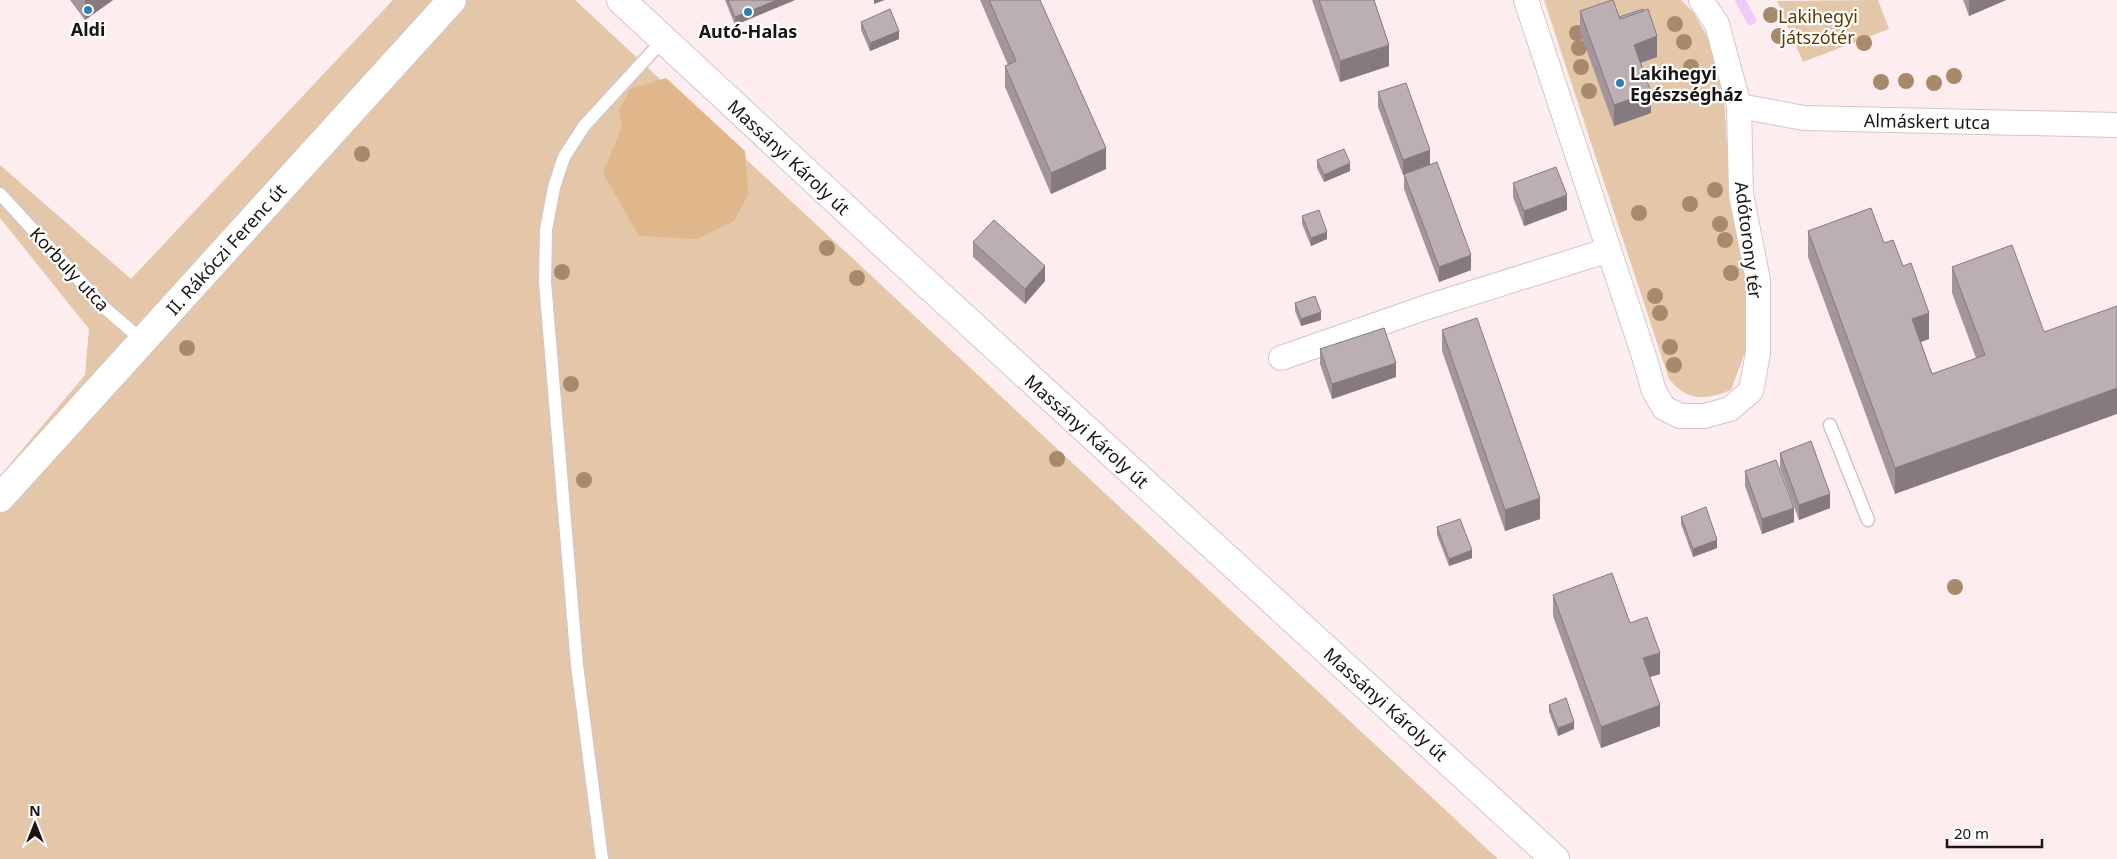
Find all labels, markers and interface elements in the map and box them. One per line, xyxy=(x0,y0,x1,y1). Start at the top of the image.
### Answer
marker: Aldi xyxy=(82,4,94,16)
park label: Lakihegyi játszótér xyxy=(1778,4,1858,49)
marker: Autó-Halas xyxy=(742,6,754,18)
place label: Aldi xyxy=(71,17,105,41)
place label: Autó-Halas xyxy=(699,19,797,43)
place label: Lakihegyi Egészségház xyxy=(1630,61,1743,106)
marker: Lakihegyi Egészségház xyxy=(1614,77,1626,89)
street label: Massányi Károly út xyxy=(723,94,856,220)
street label: Almáskert utca xyxy=(1864,108,1990,134)
street label: II. Rákóczi Ferenc út xyxy=(161,178,292,320)
street label: Adótorony tér xyxy=(1730,180,1768,301)
street label: Korbuly utca xyxy=(25,222,115,316)
street label: Massányi Károly út xyxy=(1020,369,1154,493)
street label: Massányi Károly út xyxy=(1319,642,1453,766)
north arrow xyxy=(10,799,60,849)
text: N xyxy=(29,801,41,820)
scale bar xyxy=(1947,816,2042,848)
text: 20 m xyxy=(1954,823,1989,843)

